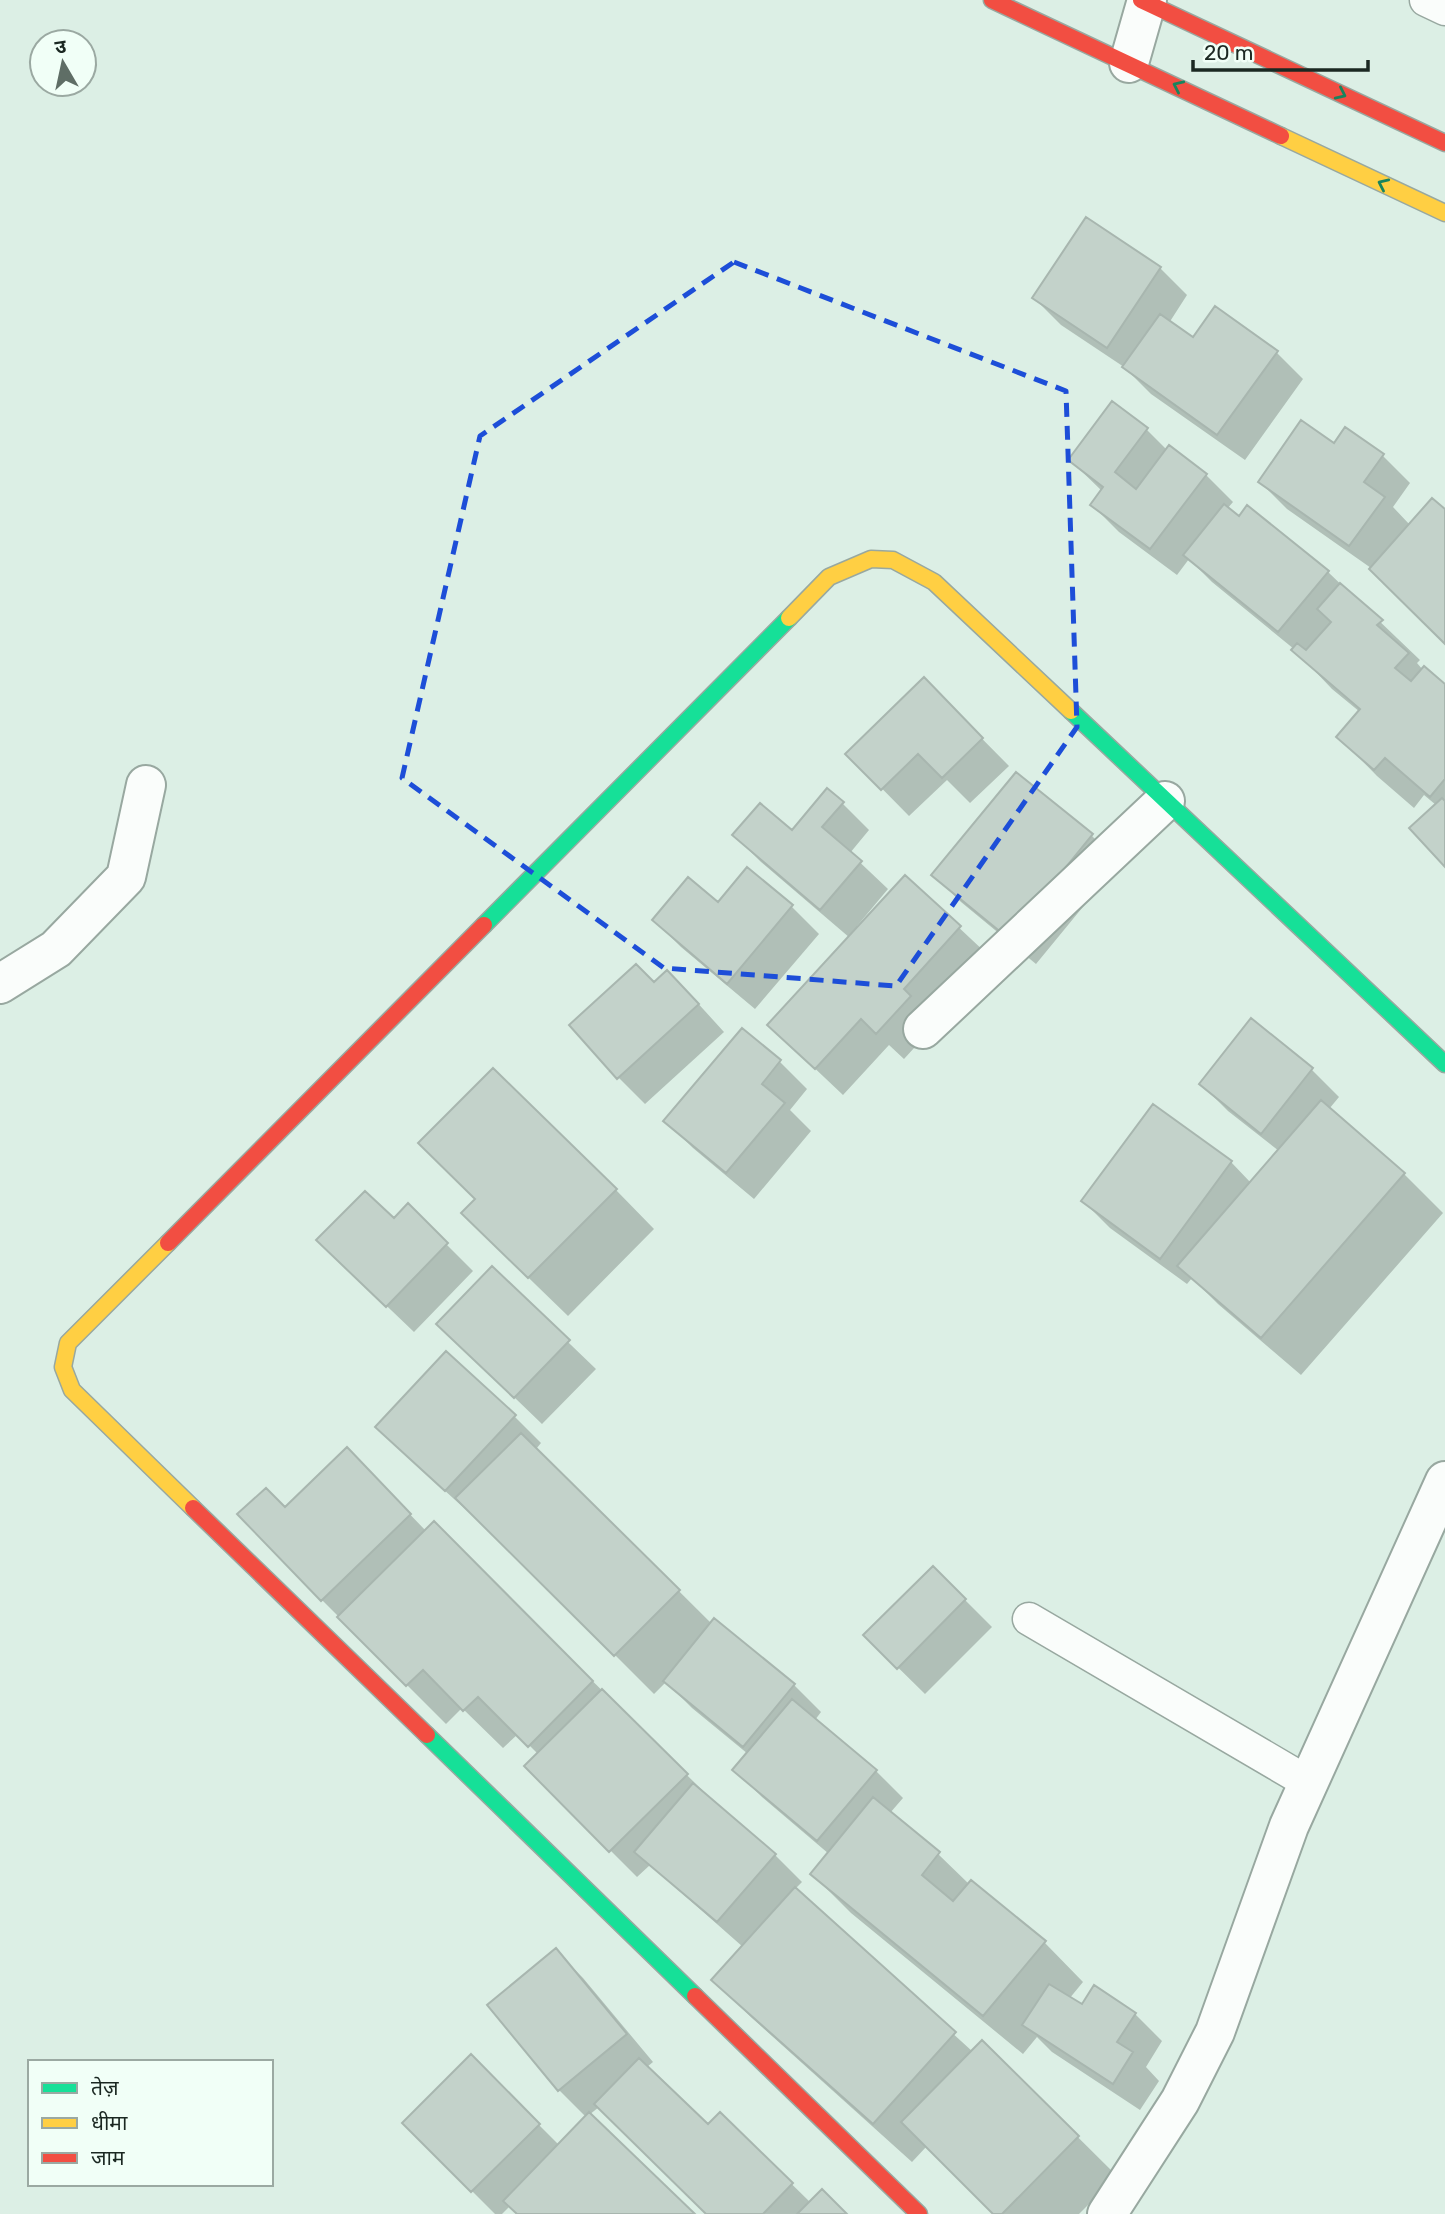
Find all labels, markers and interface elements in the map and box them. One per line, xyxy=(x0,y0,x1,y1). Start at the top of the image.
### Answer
north arrow xyxy=(28,28,98,98)
scale bar xyxy=(1193,28,1368,72)
text: उ xyxy=(53,34,69,59)
text: 20 m xyxy=(1204,40,1253,65)
one-way arrow xyxy=(1173,80,1185,94)
one-way arrow xyxy=(1333,86,1346,100)
one-way arrow xyxy=(1378,178,1390,192)
legend xyxy=(28,2060,273,2186)
text: तेज़ xyxy=(91,2075,119,2100)
text: धीमा xyxy=(91,2110,128,2135)
text: जाम xyxy=(91,2145,125,2170)

